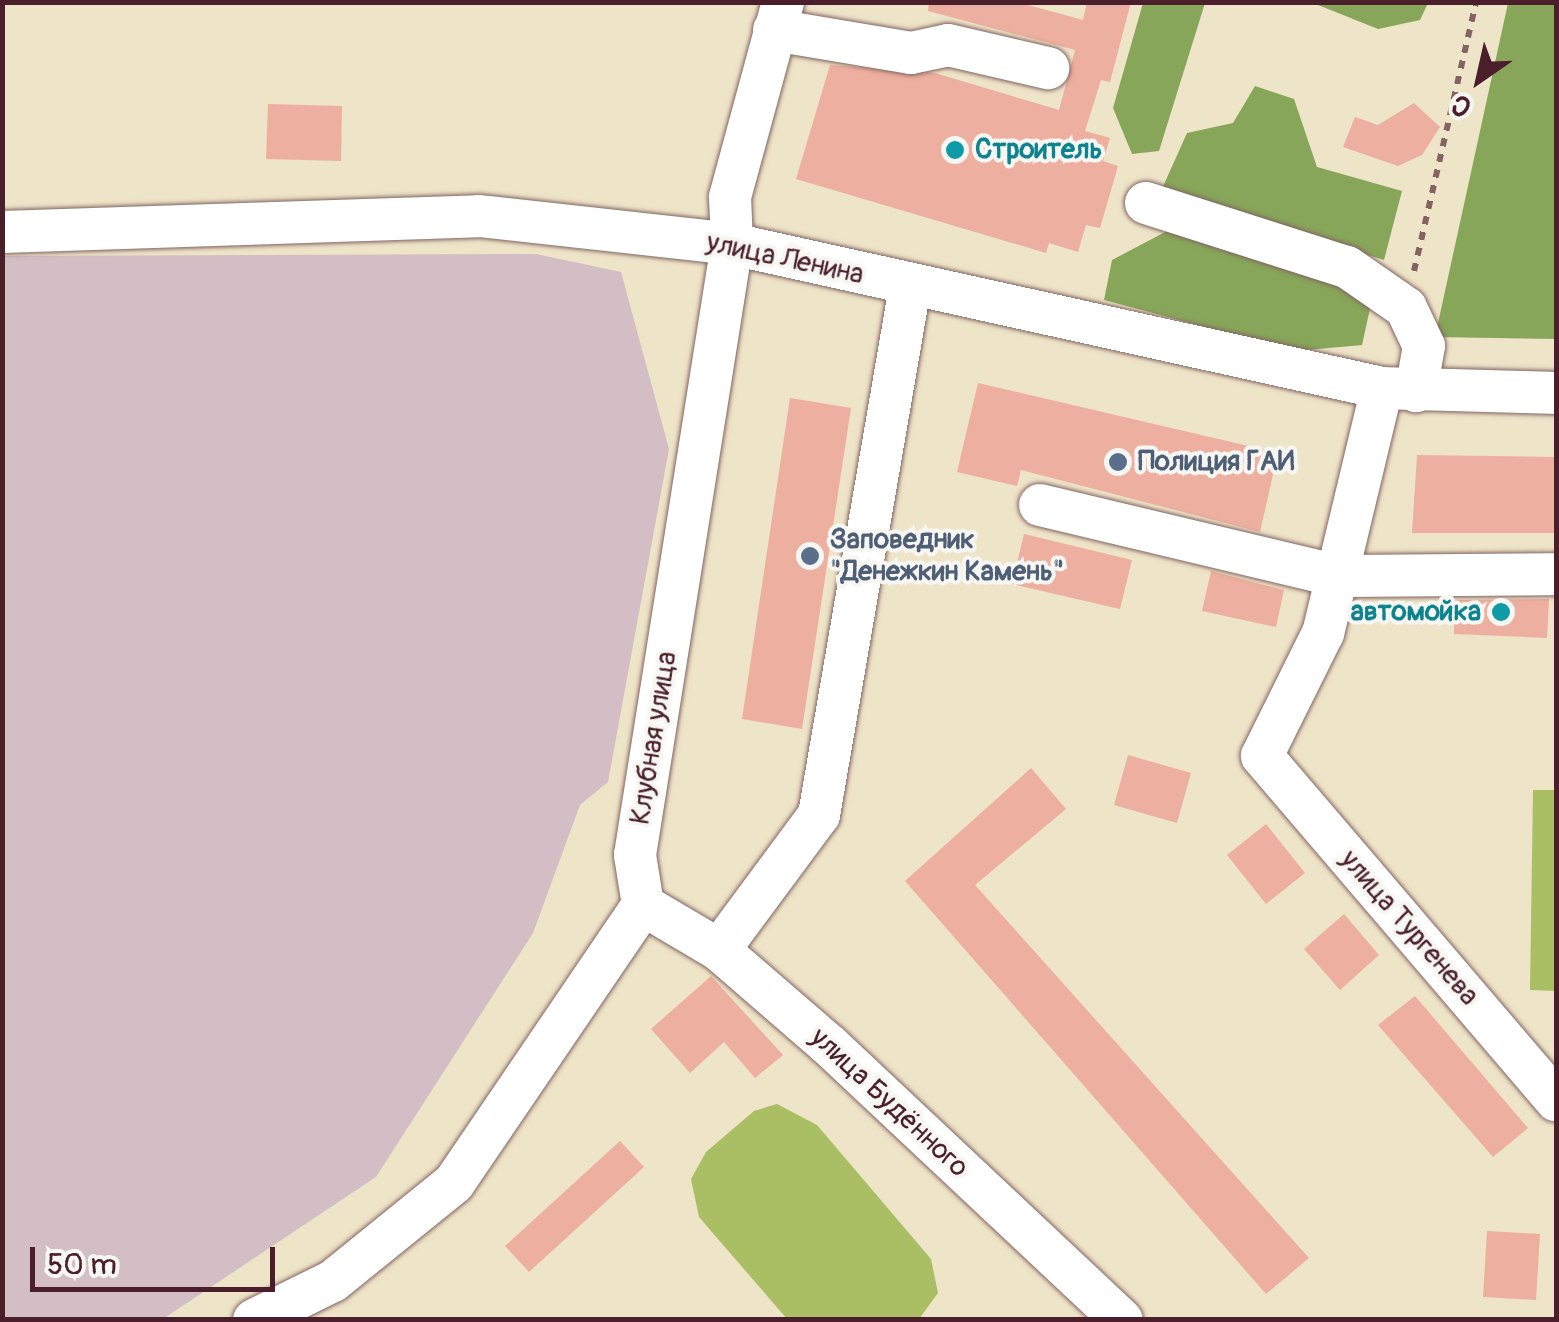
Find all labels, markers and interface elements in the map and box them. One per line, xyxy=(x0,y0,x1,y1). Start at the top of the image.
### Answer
north arrow xyxy=(1429,30,1529,130)
text: С xyxy=(1445,86,1479,125)
place label: Строитель xyxy=(975,133,1102,167)
marker: Строитель xyxy=(944,139,966,161)
street label: улица Ленина xyxy=(703,226,867,292)
place label: Полиция ГАИ xyxy=(1138,445,1295,479)
marker: Полиция ГАИ xyxy=(1107,451,1129,473)
place label: Заповедник "Денежкин Камень" xyxy=(830,523,1064,589)
marker: Заповедник "Денежкин Камень" xyxy=(799,545,821,567)
place label: автомойка xyxy=(1351,595,1481,629)
marker: автомойка xyxy=(1490,601,1512,623)
street label: Клубная улица xyxy=(624,649,684,827)
street label: улица Тургенева xyxy=(1333,844,1485,1012)
street label: улица Будённого xyxy=(803,1021,975,1185)
scale bar xyxy=(35,1227,280,1289)
text: 50 m xyxy=(47,1246,117,1283)

